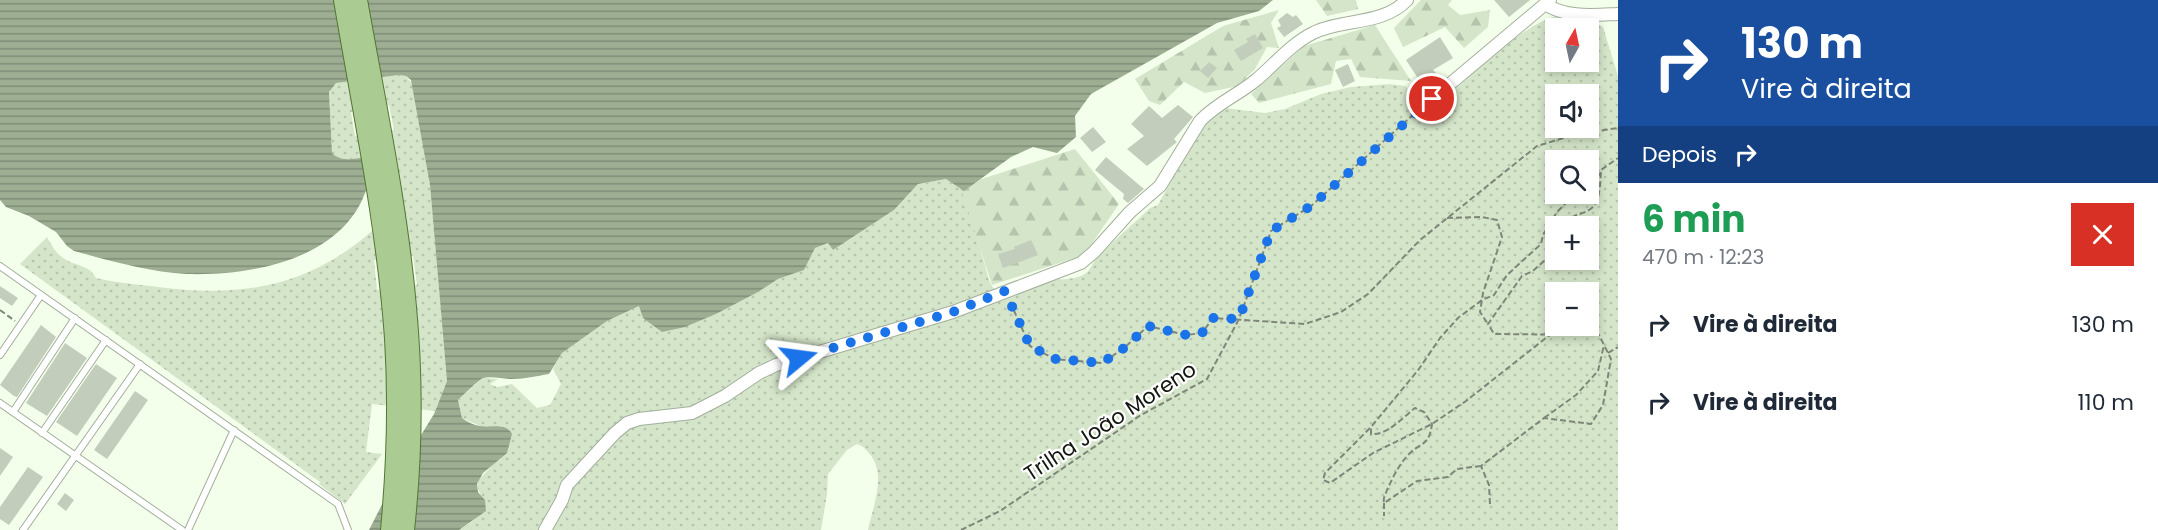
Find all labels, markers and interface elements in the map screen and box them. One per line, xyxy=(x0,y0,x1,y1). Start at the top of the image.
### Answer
text: 130 m xyxy=(1741,14,1863,73)
north arrow xyxy=(1545,18,1599,72)
map controls xyxy=(1545,18,1599,336)
icon: right xyxy=(1642,24,1720,102)
text: Vire à direita xyxy=(1741,70,1912,107)
pin xyxy=(1406,73,1457,124)
icon: arrive xyxy=(1415,82,1448,115)
button: sound xyxy=(1545,84,1599,138)
icon: right xyxy=(1729,138,1762,171)
text: Depois xyxy=(1642,139,1717,170)
button: search xyxy=(1545,150,1599,204)
text: 6 min xyxy=(1642,194,1746,245)
button: close xyxy=(2071,203,2134,266)
button: + xyxy=(1545,216,1599,270)
text: 470 m · 12:23 xyxy=(1642,243,1764,271)
button: − xyxy=(1545,282,1599,336)
icon: right xyxy=(1642,308,1675,341)
text: Vire à direita xyxy=(1693,309,1838,340)
text: 130 m xyxy=(2072,309,2134,340)
position arrow xyxy=(767,326,831,390)
street label: Trilha João Moreno xyxy=(1018,354,1202,488)
icon: right xyxy=(1642,386,1675,419)
text: Vire à direita xyxy=(1693,387,1838,418)
text: 110 m xyxy=(2078,387,2134,418)

